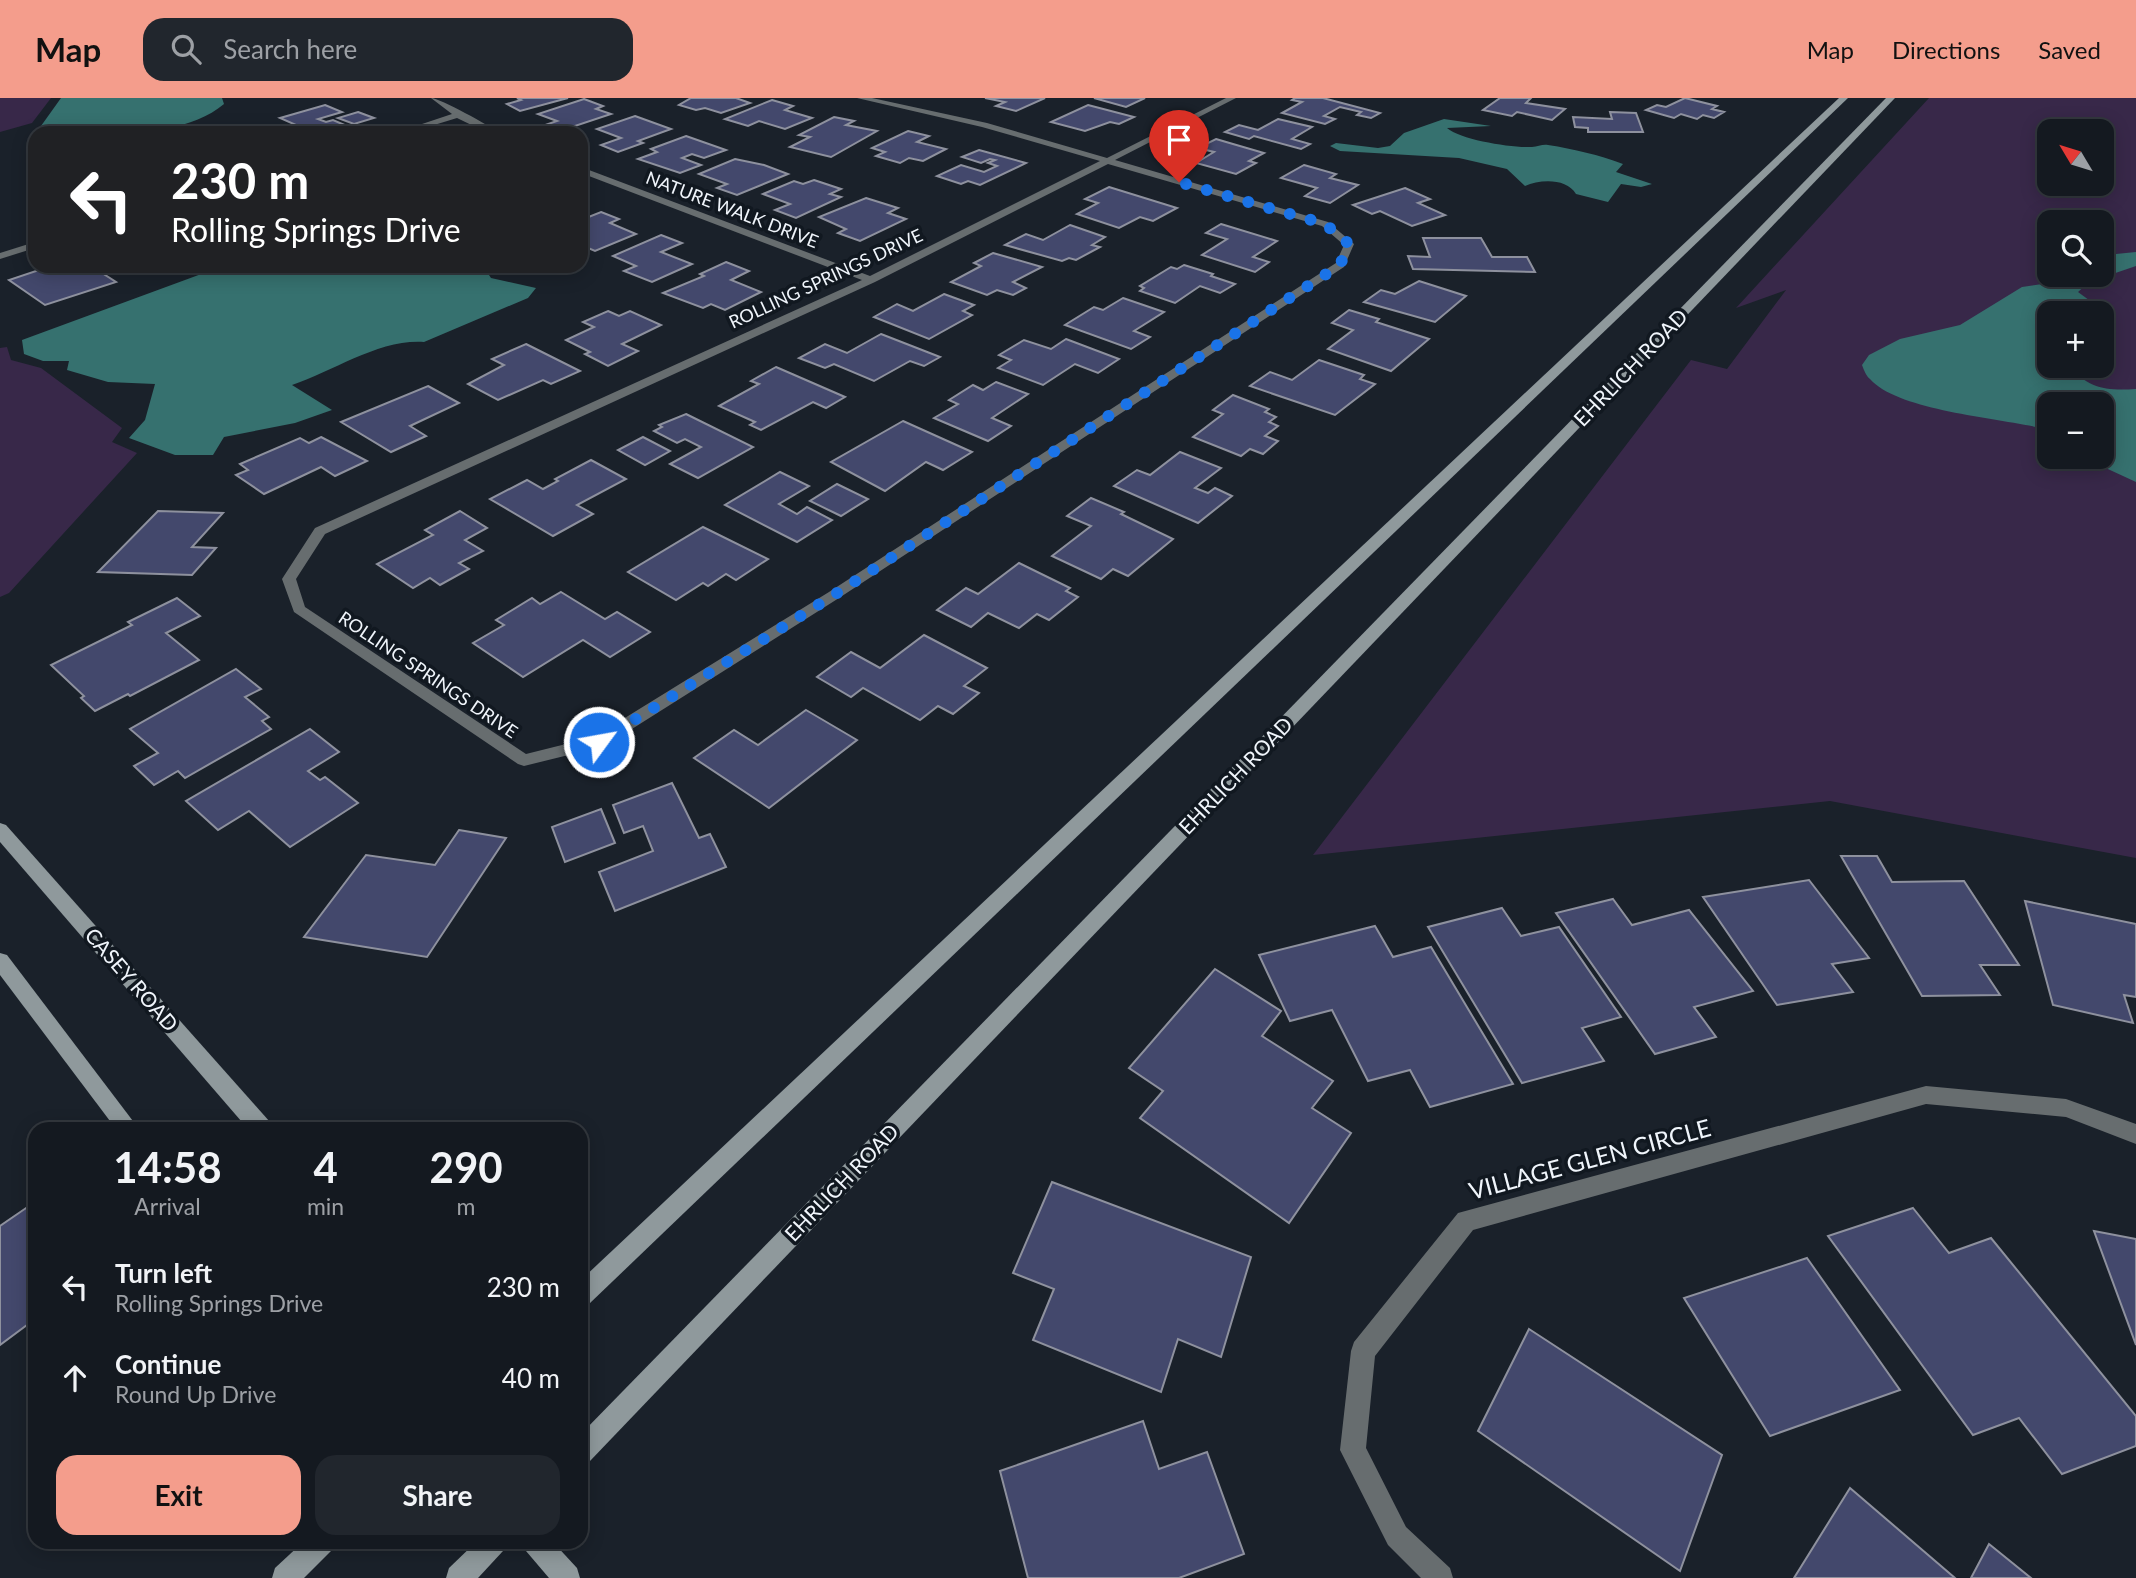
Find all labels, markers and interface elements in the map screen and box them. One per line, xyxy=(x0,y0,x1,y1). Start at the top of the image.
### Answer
search box xyxy=(143,18,633,81)
text: Map xyxy=(35,29,101,69)
icon: search xyxy=(167,30,205,68)
text: Search here xyxy=(223,33,357,65)
text: Map xyxy=(1807,35,1854,64)
text: Directions xyxy=(1892,35,2000,64)
text: Saved xyxy=(2038,35,2101,64)
pin xyxy=(1149,110,1209,182)
north arrow xyxy=(2037,119,2114,196)
map controls xyxy=(2037,119,2114,469)
icon: arrive xyxy=(1160,121,1198,159)
text: 230 m xyxy=(171,151,309,209)
icon: left xyxy=(56,154,147,245)
street label: NATURE WALK DRIVE xyxy=(643,166,822,252)
text: Rolling Springs Drive xyxy=(171,210,461,249)
button: search xyxy=(2037,210,2114,287)
street label: ROLLING SPRINGS DRIVE xyxy=(725,223,926,333)
button: + xyxy=(2037,301,2114,378)
street label: EHRLICH ROAD xyxy=(1568,303,1692,431)
button: − xyxy=(2037,392,2114,469)
street label: ROLLING SPRINGS DRIVE xyxy=(335,606,522,742)
position arrow xyxy=(562,705,636,779)
street label: EHRLICH ROAD xyxy=(1173,711,1297,839)
street label: CASEY ROAD xyxy=(80,922,184,1036)
street label: VILLAGE GLEN CIRCLE xyxy=(1466,1112,1714,1205)
street label: EHRLICH ROAD xyxy=(779,1118,903,1246)
text: 14:58 xyxy=(113,1142,222,1192)
text: 4 xyxy=(313,1142,338,1192)
text: 290 xyxy=(430,1142,503,1192)
text: Arrival xyxy=(134,1192,201,1220)
text: min xyxy=(307,1192,344,1220)
text: m xyxy=(457,1192,476,1220)
text: Turn left xyxy=(115,1257,212,1289)
icon: left xyxy=(56,1268,94,1306)
text: 230 m xyxy=(487,1271,560,1303)
text: Rolling Springs Drive xyxy=(115,1289,323,1317)
text: Continue xyxy=(115,1348,221,1380)
icon: ahead xyxy=(56,1359,94,1397)
text: 40 m xyxy=(502,1362,560,1394)
text: Round Up Drive xyxy=(115,1380,276,1408)
button: Exit xyxy=(56,1455,301,1535)
button: Share xyxy=(315,1455,560,1535)

